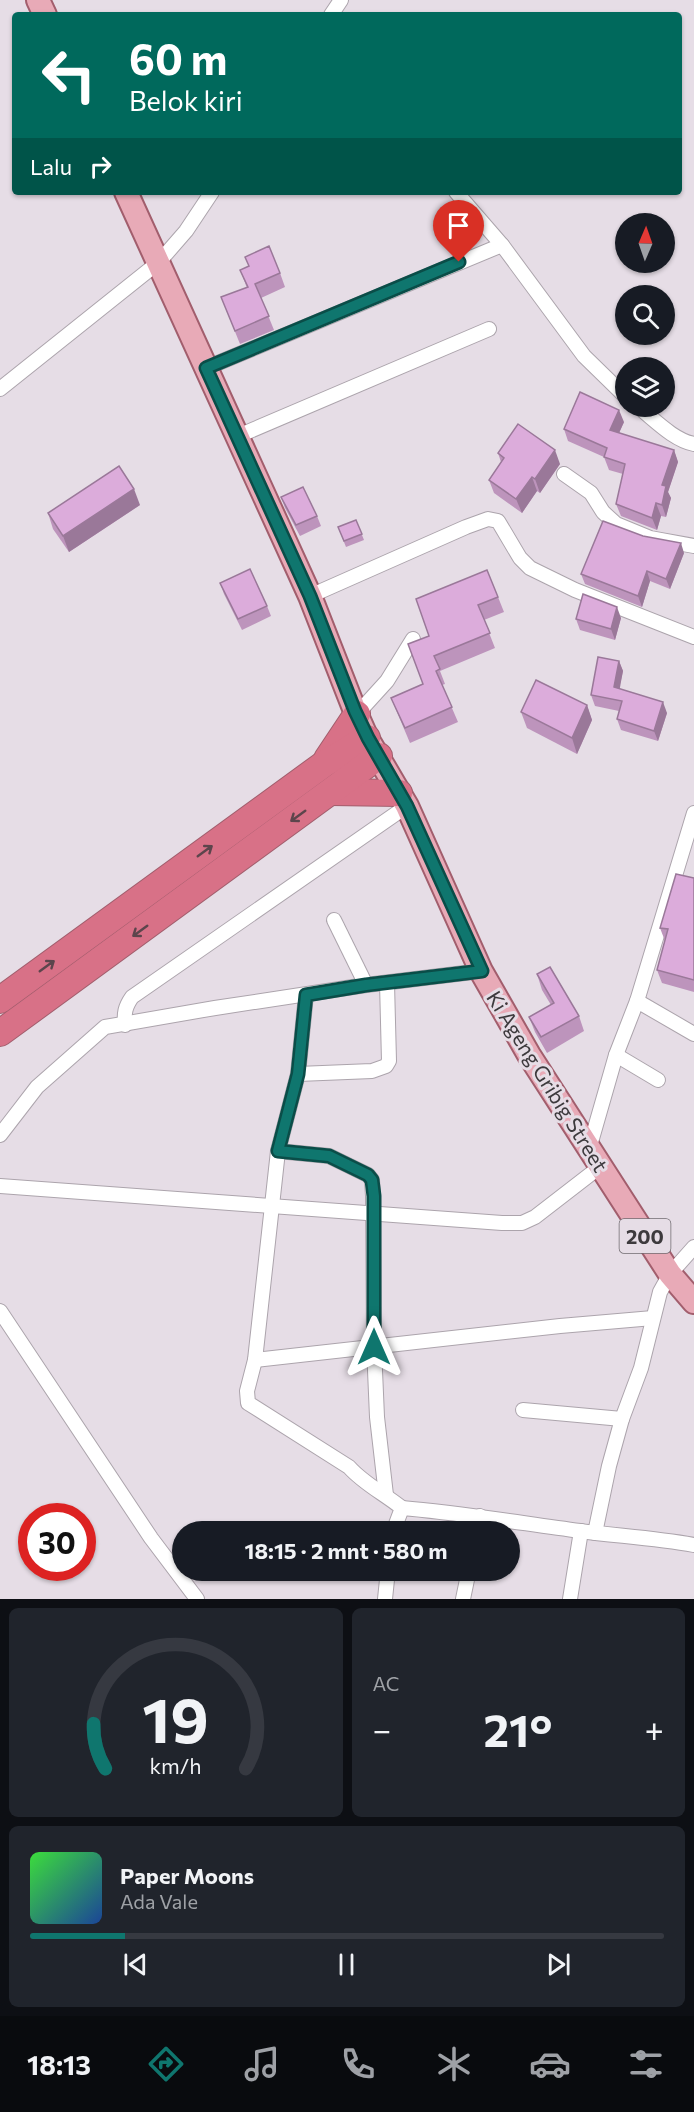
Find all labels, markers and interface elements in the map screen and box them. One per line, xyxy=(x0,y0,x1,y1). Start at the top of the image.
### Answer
text: 60 m xyxy=(129,32,228,84)
icon: left xyxy=(30,36,108,114)
text: Belok kiri xyxy=(129,84,243,117)
icon: right xyxy=(84,150,117,183)
text: Lalu xyxy=(30,153,72,180)
pin xyxy=(433,200,484,262)
icon: arrive xyxy=(442,209,475,242)
north arrow xyxy=(615,213,675,273)
map controls xyxy=(615,213,675,417)
button: search xyxy=(615,285,675,345)
button: layers xyxy=(615,357,675,417)
one-way arrow xyxy=(291,810,307,822)
one-way arrow xyxy=(196,845,212,857)
one-way arrow xyxy=(133,924,149,937)
one-way arrow xyxy=(39,960,55,972)
street label: Ki Ageng Gribig Street xyxy=(482,986,614,1176)
road number: 200 xyxy=(620,1219,670,1253)
position arrow xyxy=(342,1315,406,1379)
speed limit sign: 30 xyxy=(18,1503,96,1581)
text: 18:15 · 2 mnt · 580 m xyxy=(245,1537,448,1564)
text: AC xyxy=(373,1671,399,1695)
text: 19 xyxy=(142,1680,209,1756)
text: 21° xyxy=(483,1701,552,1756)
text: − xyxy=(373,1708,391,1749)
text: + xyxy=(645,1708,664,1749)
text: km/h xyxy=(150,1753,202,1779)
text: Paper Moons xyxy=(120,1862,254,1889)
text: Ada Vale xyxy=(120,1889,198,1913)
icon: previous xyxy=(119,1948,152,1981)
icon: pause xyxy=(330,1948,363,1981)
icon: next xyxy=(542,1948,575,1981)
icon: directions xyxy=(145,2043,187,2085)
icon: music xyxy=(241,2043,283,2085)
icon: phone xyxy=(337,2043,379,2085)
icon: climate xyxy=(433,2043,475,2085)
icon: car xyxy=(529,2043,571,2085)
icon: filters xyxy=(625,2043,667,2085)
text: 18:13 xyxy=(27,2048,91,2081)

